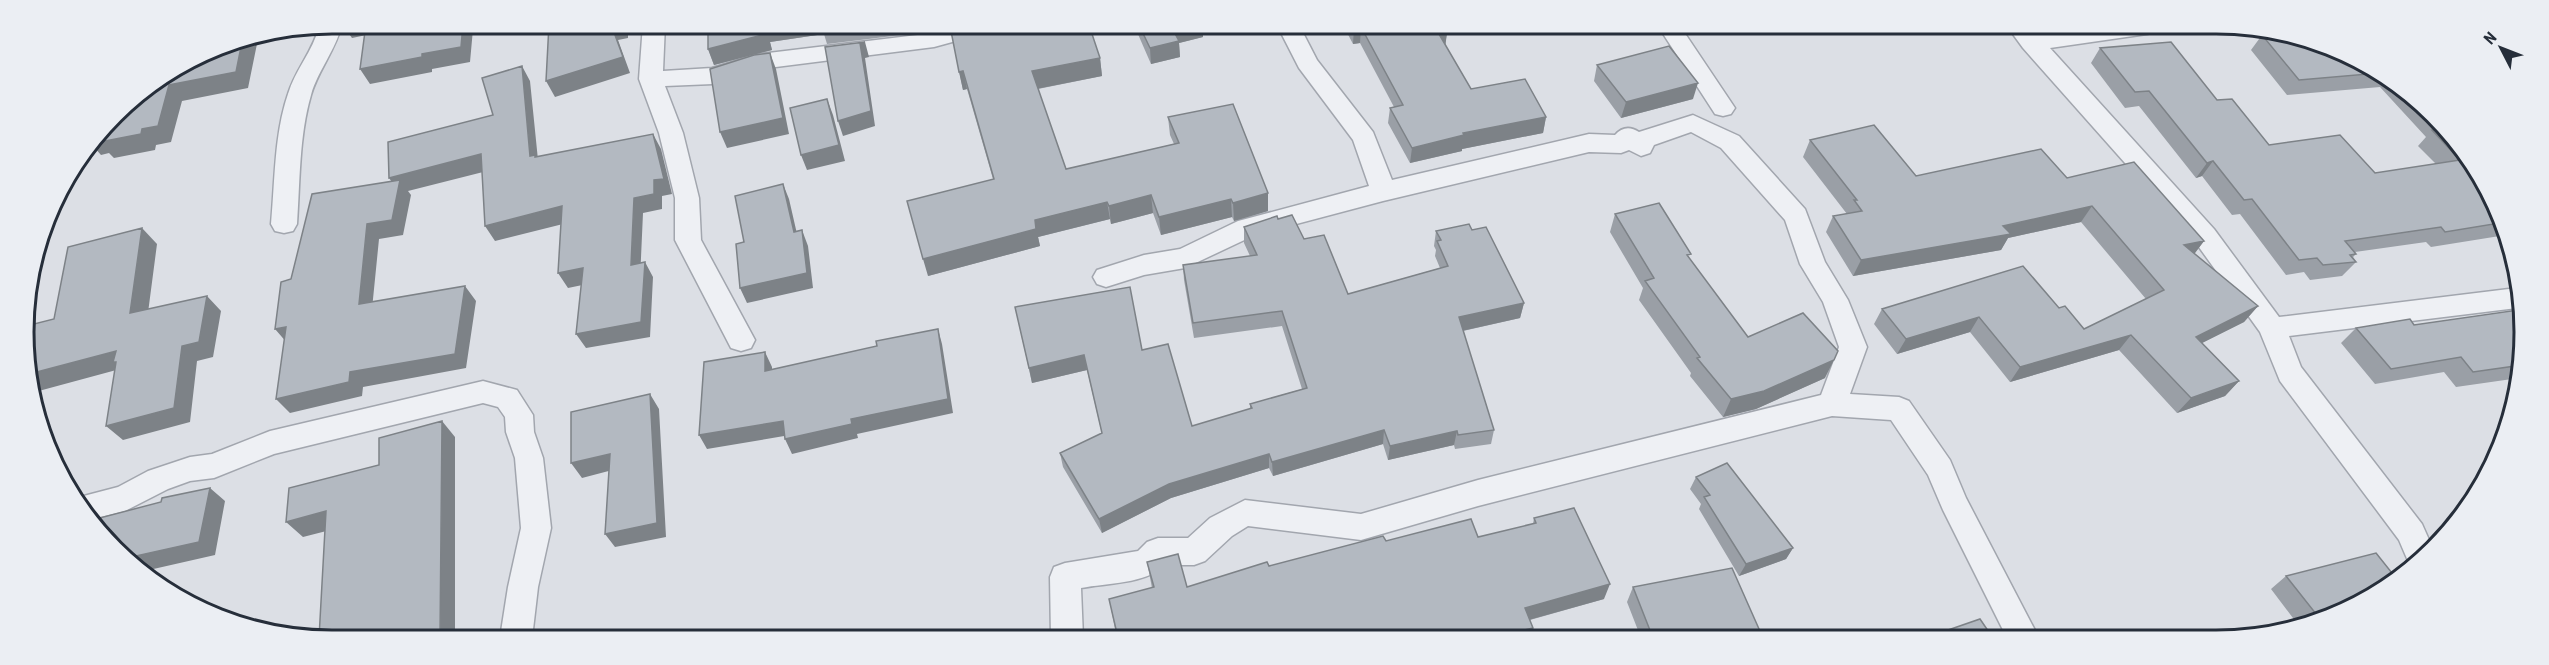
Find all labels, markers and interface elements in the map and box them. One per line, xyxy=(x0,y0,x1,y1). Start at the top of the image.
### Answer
north arrow xyxy=(2471,18,2531,78)
text: N xyxy=(2480,28,2501,48)

